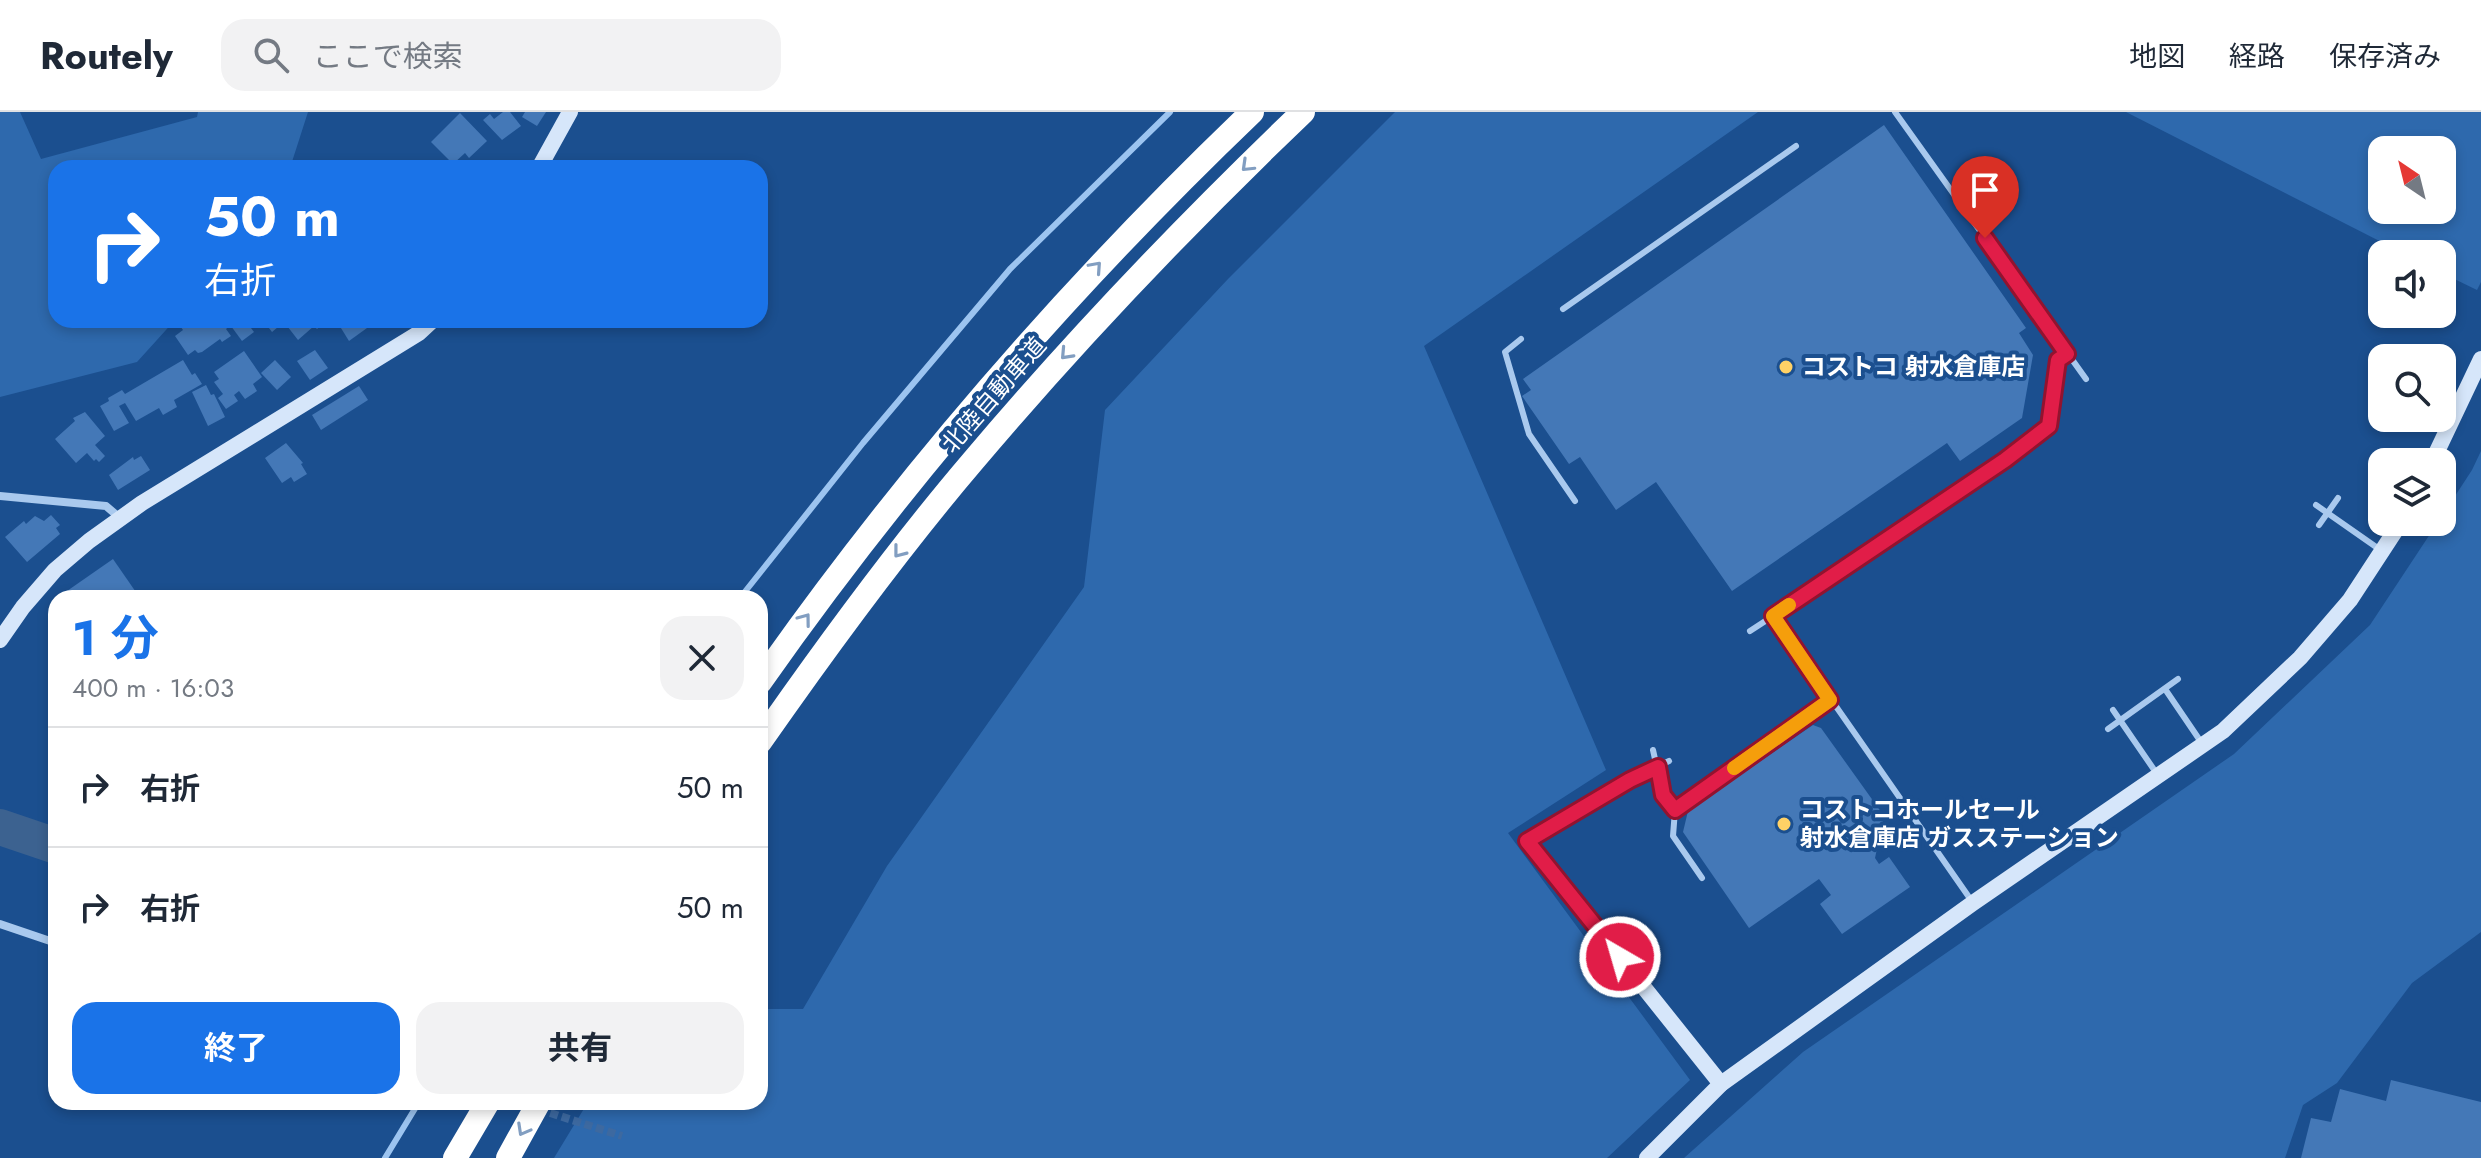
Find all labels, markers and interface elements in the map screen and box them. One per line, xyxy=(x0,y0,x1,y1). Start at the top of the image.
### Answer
search box xyxy=(221,19,781,91)
text: Routely xyxy=(40,28,173,83)
icon: search xyxy=(249,33,293,77)
text: ここで検索 xyxy=(313,35,463,78)
text: 地図 xyxy=(2129,36,2185,77)
text: 経路 xyxy=(2229,36,2285,77)
text: 保存済み xyxy=(2329,36,2441,77)
north arrow xyxy=(2368,136,2456,224)
map controls xyxy=(2368,136,2456,536)
pin xyxy=(1951,156,2019,238)
one-way arrow xyxy=(1242,157,1256,171)
icon: arrive xyxy=(1963,168,2007,212)
text: 50 m xyxy=(204,176,340,257)
icon: right xyxy=(72,192,176,296)
button: sound xyxy=(2368,240,2456,328)
text: 右折 xyxy=(204,254,276,306)
one-way arrow xyxy=(1087,262,1101,277)
street label: 北陸自動車道 xyxy=(933,329,1054,460)
one-way arrow xyxy=(1062,344,1076,359)
button: search xyxy=(2368,344,2456,432)
place label: コストコ 射水倉庫店 xyxy=(1802,349,2025,384)
marker: コストコ 射水倉庫店 xyxy=(1777,358,1795,376)
button: layers xyxy=(2368,448,2456,536)
one-way arrow xyxy=(894,543,909,557)
text: 1 分 xyxy=(72,604,159,673)
one-way arrow xyxy=(796,613,810,627)
button: close xyxy=(660,616,744,700)
text: 400 m · 16:03 xyxy=(72,669,234,707)
icon: right xyxy=(72,765,116,809)
text: 50 m xyxy=(677,766,744,809)
text: 右折 xyxy=(140,767,200,810)
place label: コストコホールセール 射水倉庫店 ガスステーション xyxy=(1800,792,2119,855)
marker: コストコホールセール 射水倉庫店 ガスステーション xyxy=(1775,815,1793,833)
icon: right xyxy=(72,885,116,929)
text: 50 m xyxy=(677,886,744,929)
text: 右折 xyxy=(140,887,200,930)
position arrow xyxy=(1578,915,1662,999)
button: 終了 xyxy=(72,1002,400,1094)
button: 共有 xyxy=(416,1002,744,1094)
one-way arrow xyxy=(518,1122,533,1136)

